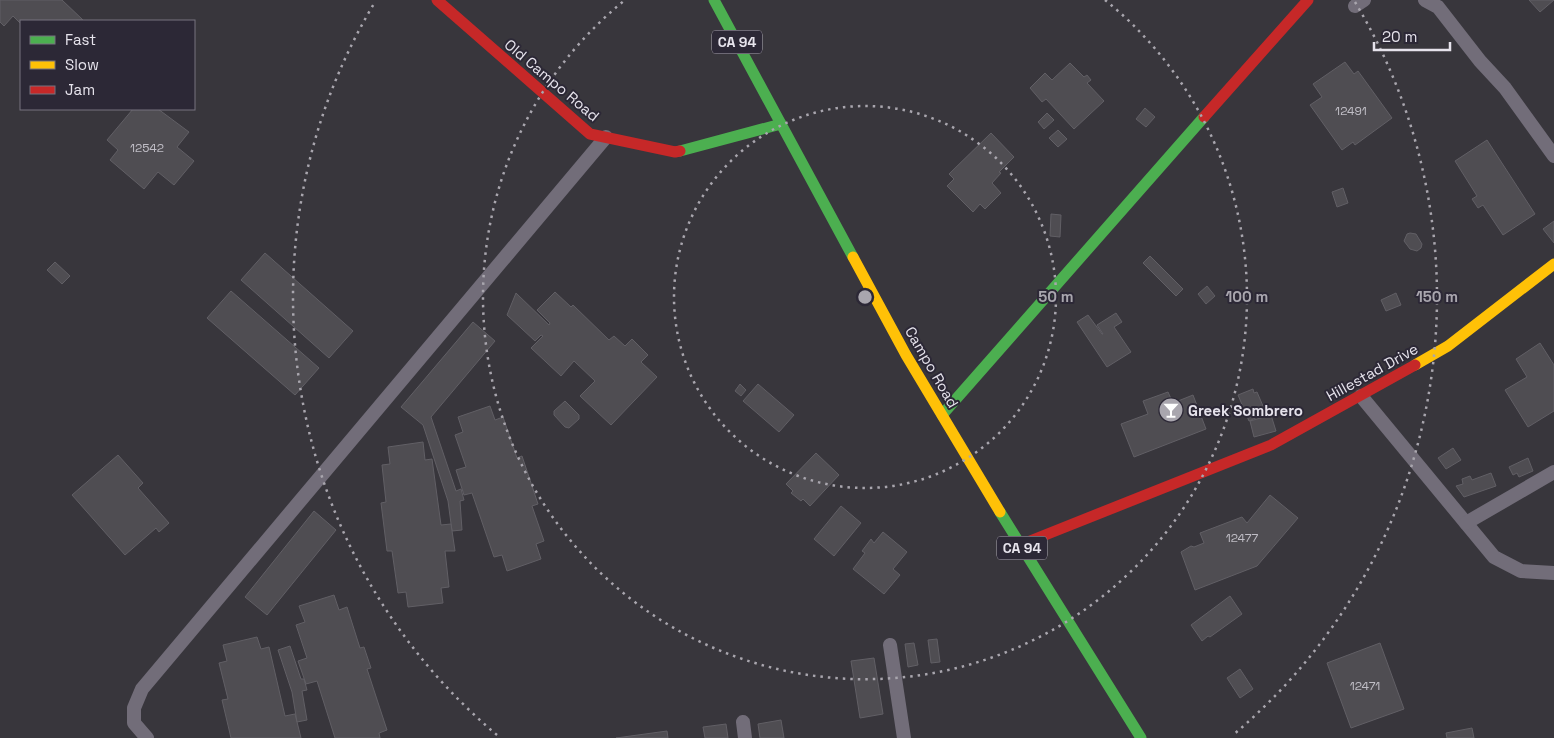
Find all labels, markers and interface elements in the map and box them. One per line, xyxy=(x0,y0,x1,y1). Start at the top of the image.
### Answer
legend xyxy=(20,20,195,110)
scale bar xyxy=(1374,20,1450,52)
text: 20 m xyxy=(1382,27,1417,46)
text: Fast xyxy=(65,30,96,49)
road number: CA 94 xyxy=(712,31,762,54)
street label: Old Campo Road xyxy=(501,35,603,125)
text: Slow xyxy=(65,55,99,74)
text: Jam xyxy=(65,80,95,99)
house number: 12491 xyxy=(1335,103,1367,119)
house number: 12542 xyxy=(130,140,164,156)
text: 50 m xyxy=(1038,287,1074,306)
text: 100 m xyxy=(1226,287,1268,306)
text: 150 m xyxy=(1416,287,1458,306)
centre of rings xyxy=(856,288,874,306)
street label: Campo Road xyxy=(901,323,963,411)
street label: Hillestad Drive xyxy=(1323,339,1421,405)
bar icon: Greek Sombrero xyxy=(1158,397,1184,423)
place label: Greek Sombrero xyxy=(1188,401,1303,420)
house number: 12477 xyxy=(1226,530,1259,546)
road number: CA 94 xyxy=(997,536,1047,560)
house number: 12471 xyxy=(1350,678,1380,694)

